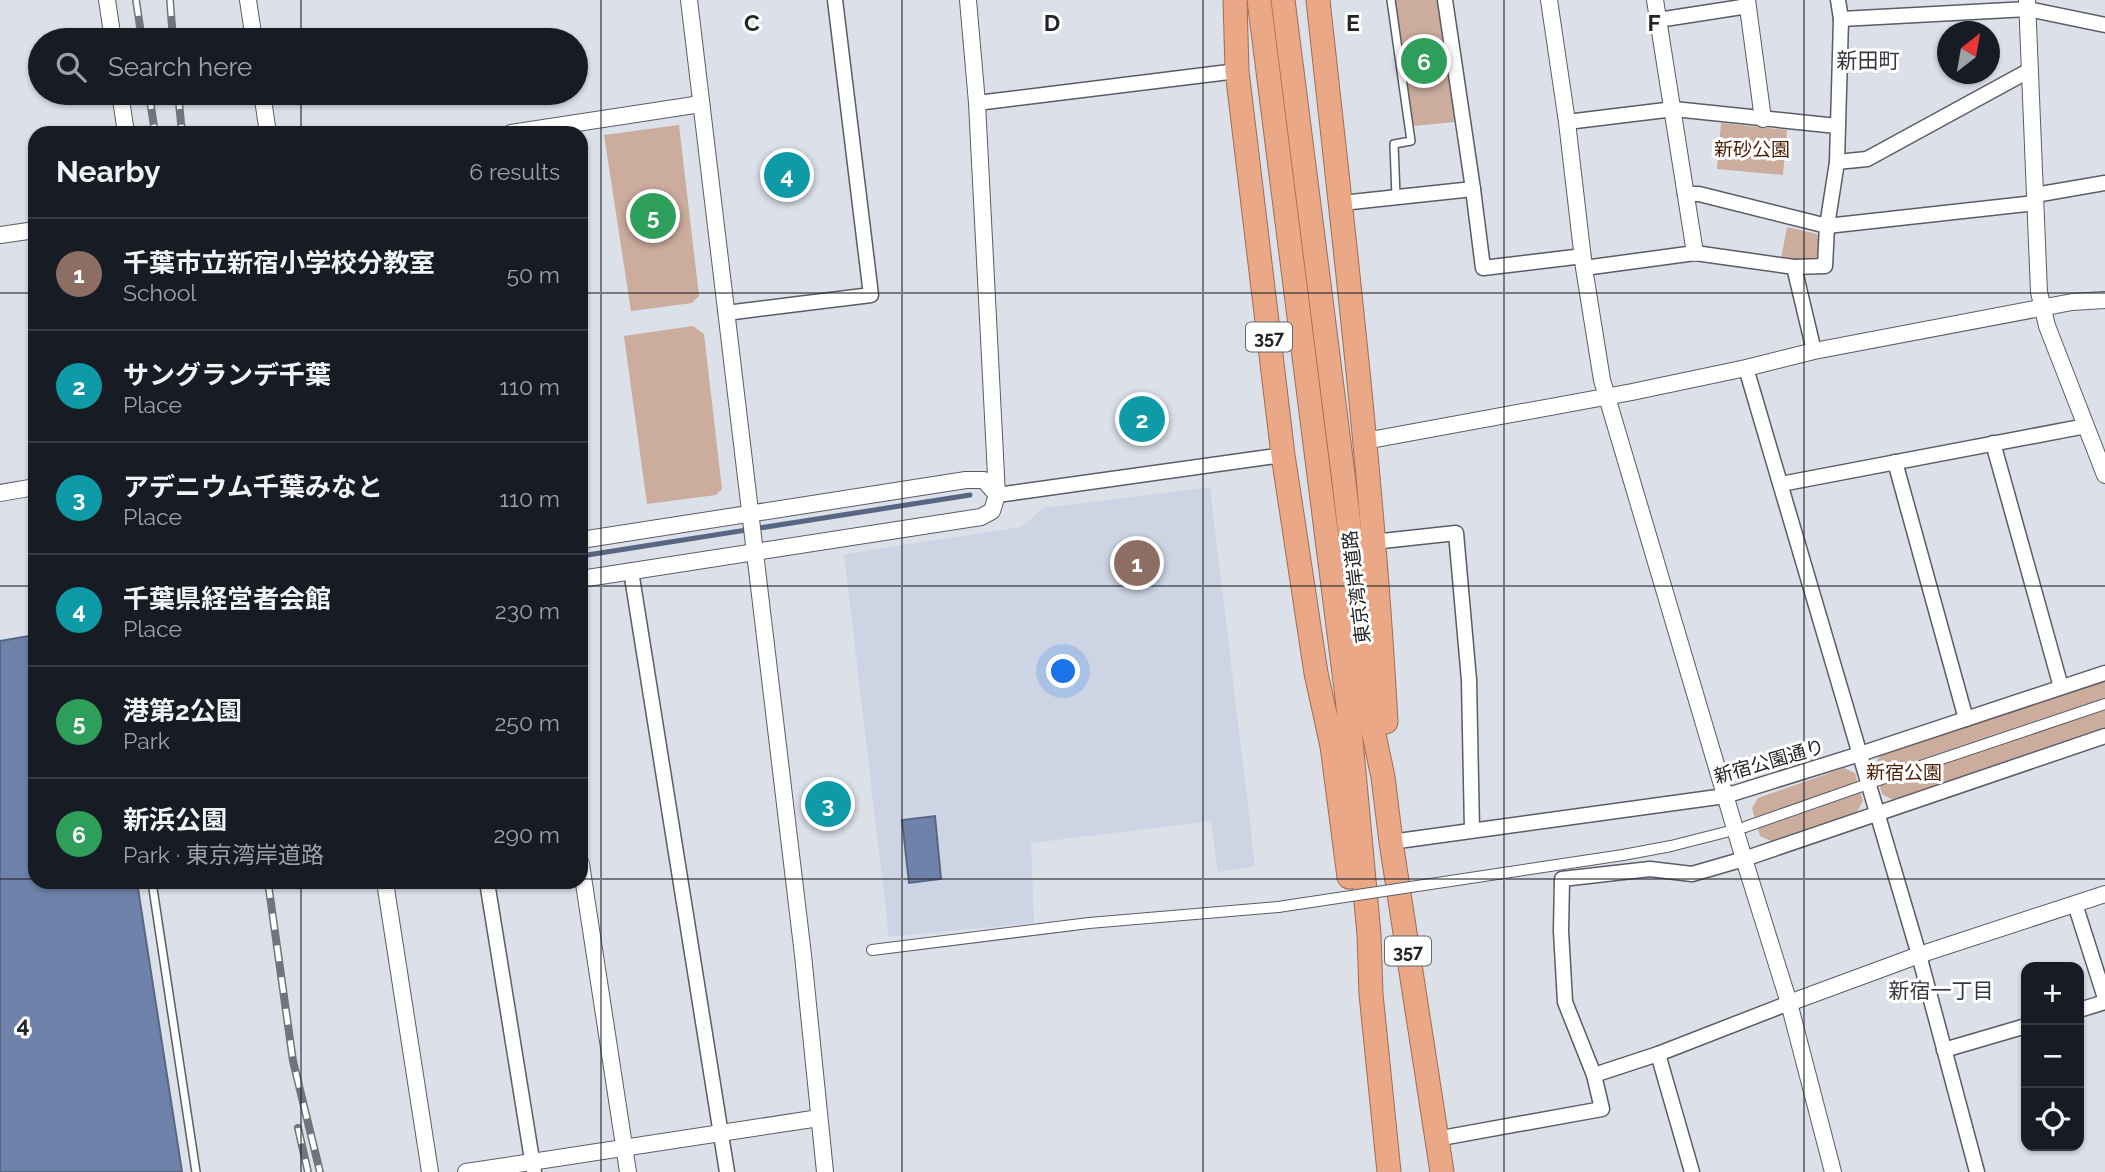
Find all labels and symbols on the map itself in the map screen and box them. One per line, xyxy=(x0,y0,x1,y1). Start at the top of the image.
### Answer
text: C xyxy=(744,9,760,36)
text: D xyxy=(1044,9,1060,36)
text: E xyxy=(1346,9,1360,36)
text: F xyxy=(1647,9,1661,36)
north arrow xyxy=(1937,21,2000,84)
pin: 6 xyxy=(1401,35,1447,87)
district label: 新田町 xyxy=(1837,48,1900,73)
park label: 新砂公園 xyxy=(1714,138,1790,160)
pin: 4 xyxy=(764,149,810,201)
pin: 5 xyxy=(630,190,676,242)
road number: 357 xyxy=(1246,323,1292,352)
pin: 2 xyxy=(1119,393,1165,445)
street label: 東京湾岸道路 xyxy=(1338,529,1374,645)
pin: 1 xyxy=(1114,537,1160,589)
your location xyxy=(1046,654,1080,688)
street label: 新宿公園通り xyxy=(1711,735,1827,787)
park label: 新宿公園 xyxy=(1866,761,1942,783)
pin: 3 xyxy=(805,778,851,830)
road number: 357 xyxy=(1385,936,1431,966)
district label: 新宿一丁目 xyxy=(1889,978,1994,1003)
text: 4 xyxy=(16,1011,30,1038)

